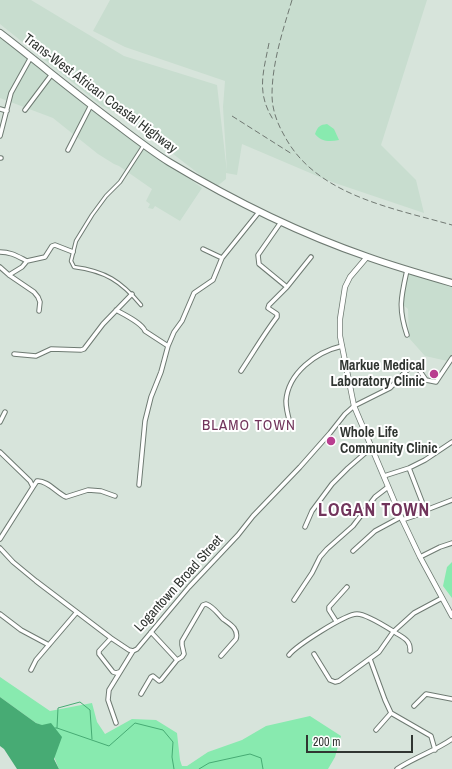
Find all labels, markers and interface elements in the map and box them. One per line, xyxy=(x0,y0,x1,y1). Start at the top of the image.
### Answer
street label: Trans-West African Coastal Highway xyxy=(20,31,180,157)
place label: Markue Medical Laboratory Clinic xyxy=(331,358,425,390)
marker: Markue Medical Laboratory Clinic xyxy=(428,368,440,380)
district label: BLAMO TOWN xyxy=(202,417,296,435)
place label: Whole Life Community Clinic xyxy=(340,425,438,458)
marker: Whole Life Community Clinic xyxy=(325,435,337,447)
district label: LOGAN TOWN xyxy=(318,500,430,522)
street label: Logantown Broad Street xyxy=(131,532,227,636)
scale bar xyxy=(308,727,415,753)
text: 200 m xyxy=(313,734,340,750)

